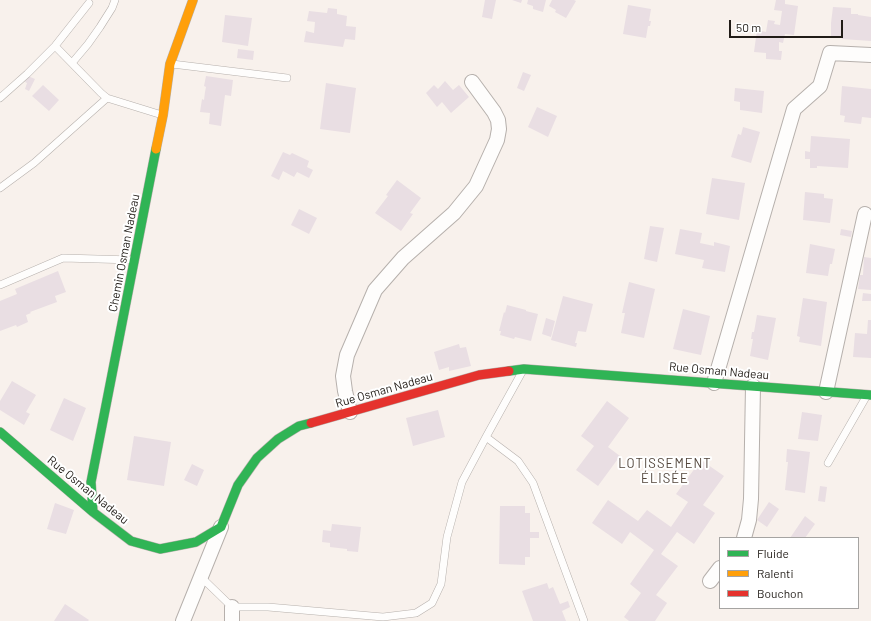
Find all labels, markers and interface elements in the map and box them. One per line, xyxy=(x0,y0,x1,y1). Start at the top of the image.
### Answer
scale bar xyxy=(731,12,845,38)
text: 50 m xyxy=(736,20,761,34)
street label: Chemin Osman Nadeau xyxy=(106,193,142,313)
street label: Rue Osman Nadeau xyxy=(668,359,770,383)
street label: Rue Osman Nadeau xyxy=(334,369,434,411)
street label: Rue Osman Nadeau xyxy=(44,453,132,527)
district label: LOTISSEMENT ÉLISÉE xyxy=(618,456,712,487)
legend xyxy=(719,537,859,609)
text: Fluide xyxy=(757,546,789,560)
text: Ralenti xyxy=(757,566,794,580)
text: Bouchon xyxy=(757,586,803,600)

